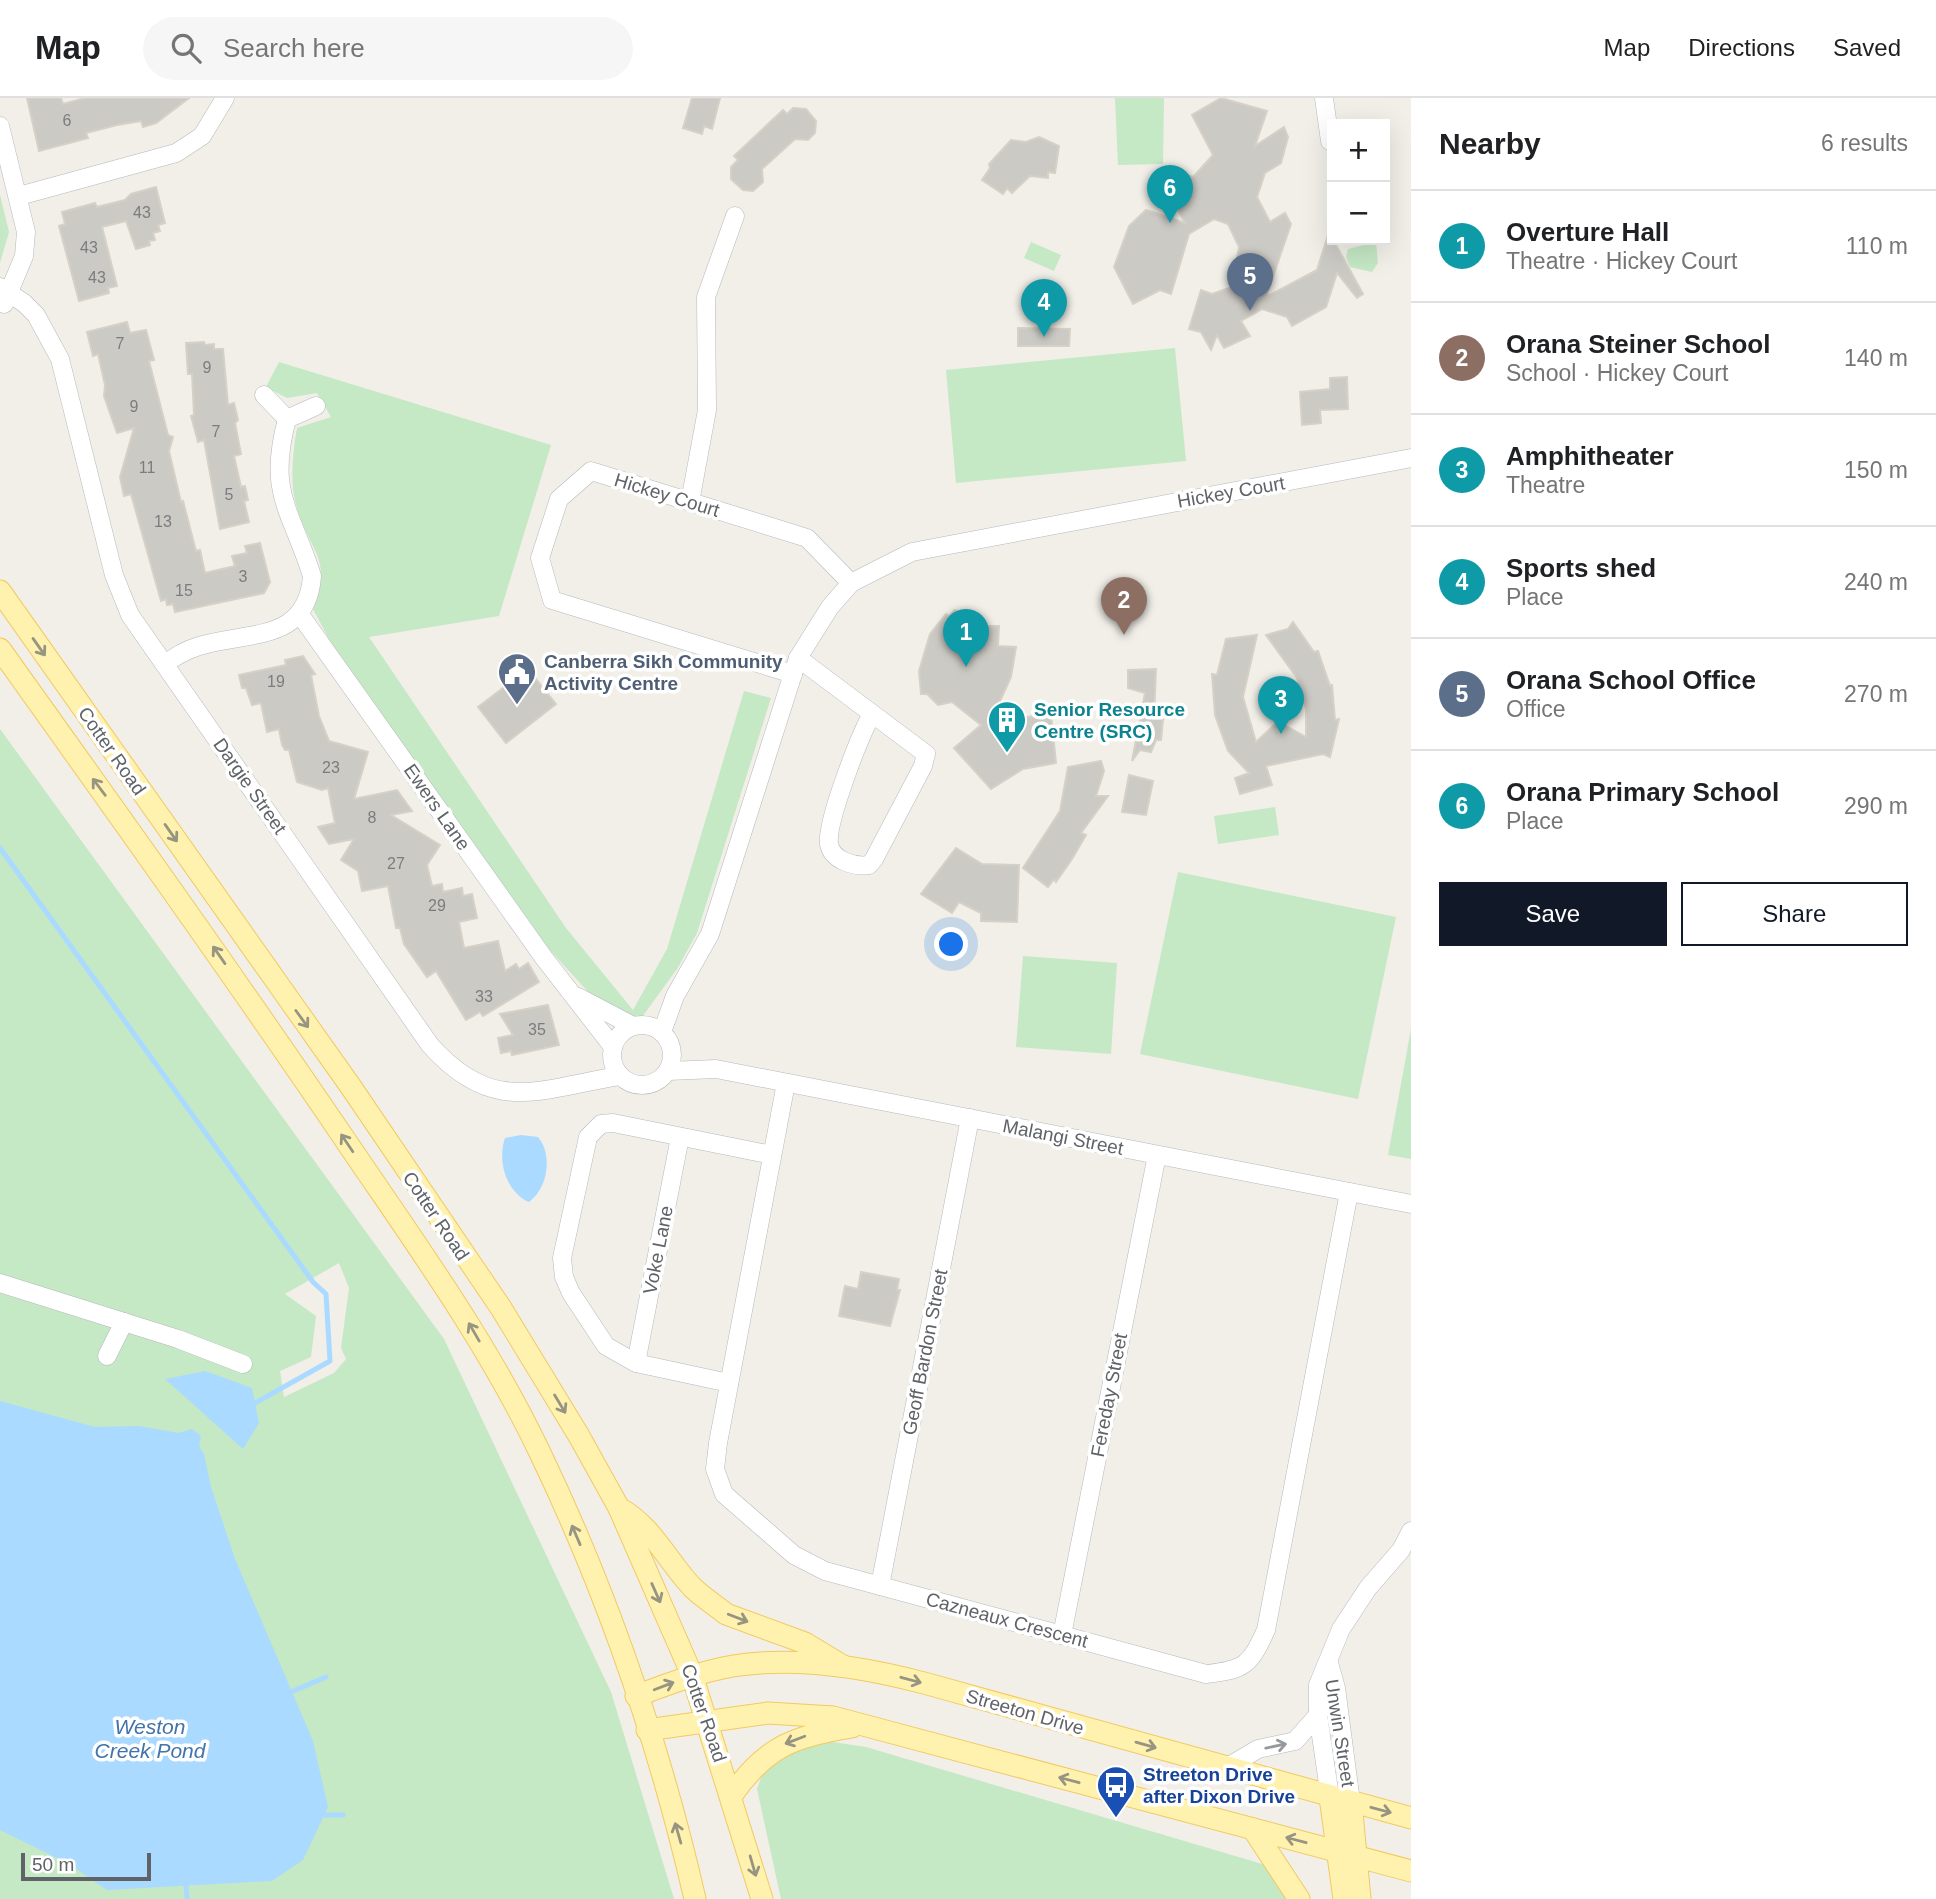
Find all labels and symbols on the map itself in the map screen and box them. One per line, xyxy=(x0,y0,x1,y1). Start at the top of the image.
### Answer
house number: 6 xyxy=(63,112,72,129)
pin: 6 xyxy=(1147,165,1193,223)
house number: 43 xyxy=(133,204,151,221)
house number: 43 xyxy=(80,239,98,256)
pin: 5 xyxy=(1227,253,1273,311)
house number: 43 xyxy=(88,269,106,286)
pin: 4 xyxy=(1021,279,1067,337)
house number: 7 xyxy=(116,335,125,352)
house number: 9 xyxy=(203,359,212,376)
house number: 9 xyxy=(130,398,139,415)
house number: 7 xyxy=(212,423,221,440)
house number: 11 xyxy=(139,459,155,476)
street label: Hickey Court xyxy=(612,469,723,521)
street label: Hickey Court xyxy=(1176,472,1287,512)
house number: 5 xyxy=(225,486,234,503)
house number: 13 xyxy=(154,513,172,530)
house number: 3 xyxy=(239,568,248,585)
pin: 2 xyxy=(1101,577,1147,635)
house number: 15 xyxy=(175,582,193,599)
pin: 1 xyxy=(943,609,989,667)
one-way arrow xyxy=(32,637,46,656)
public building icon: Canberra Sikh Community Activity Centre xyxy=(496,651,538,706)
place label: Canberra Sikh Community Activity Centre xyxy=(544,651,783,694)
house number: 19 xyxy=(267,673,285,690)
pin: 3 xyxy=(1258,676,1304,734)
building icon: Senior Resource Centre (SRC) xyxy=(986,699,1028,754)
place label: Senior Resource Centre (SRC) xyxy=(1034,699,1185,742)
street label: Cotter Road xyxy=(74,703,150,799)
street label: Dargie Street xyxy=(209,734,291,838)
house number: 23 xyxy=(322,759,340,776)
street label: Ewers Lane xyxy=(400,760,474,854)
one-way arrow xyxy=(92,778,106,797)
house number: 8 xyxy=(368,809,377,826)
one-way arrow xyxy=(164,823,178,842)
house number: 27 xyxy=(387,855,405,872)
house number: 29 xyxy=(428,897,446,914)
your location xyxy=(934,927,968,961)
one-way arrow xyxy=(212,946,226,965)
house number: 33 xyxy=(475,988,493,1005)
one-way arrow xyxy=(295,1009,309,1028)
house number: 35 xyxy=(528,1021,546,1038)
street label: Malangi Street xyxy=(1001,1115,1126,1159)
one-way arrow xyxy=(340,1134,354,1153)
street label: Cotter Road xyxy=(399,1168,473,1264)
street label: Voke Lane xyxy=(639,1204,677,1296)
street label: Geoff Bardon Street xyxy=(899,1267,952,1437)
one-way arrow xyxy=(467,1322,481,1342)
street label: Fereday Street xyxy=(1087,1331,1131,1459)
one-way arrow xyxy=(553,1394,567,1414)
one-way arrow xyxy=(568,1525,581,1546)
one-way arrow xyxy=(650,1581,663,1603)
street label: Cazneaux Crescent xyxy=(924,1588,1091,1652)
one-way arrow xyxy=(727,1613,749,1625)
street label: Cotter Road xyxy=(677,1661,731,1765)
one-way arrow xyxy=(900,1674,922,1687)
street label: Unwin Street xyxy=(1321,1678,1359,1789)
one-way arrow xyxy=(653,1679,674,1691)
street label: Streeton Drive xyxy=(964,1685,1086,1739)
water label: Weston Creek Pond xyxy=(95,1715,207,1762)
one-way arrow xyxy=(784,1735,806,1748)
one-way arrow xyxy=(1264,1738,1286,1751)
one-way arrow xyxy=(1134,1740,1156,1753)
bus stop icon: Streeton Drive after Dixon Drive xyxy=(1095,1764,1137,1819)
place label: Streeton Drive after Dixon Drive xyxy=(1143,1764,1295,1807)
one-way arrow xyxy=(1058,1773,1080,1786)
one-way arrow xyxy=(1369,1804,1392,1817)
one-way arrow xyxy=(671,1822,684,1845)
one-way arrow xyxy=(1285,1833,1308,1846)
scale bar xyxy=(21,1850,150,1882)
one-way arrow xyxy=(747,1854,760,1877)

